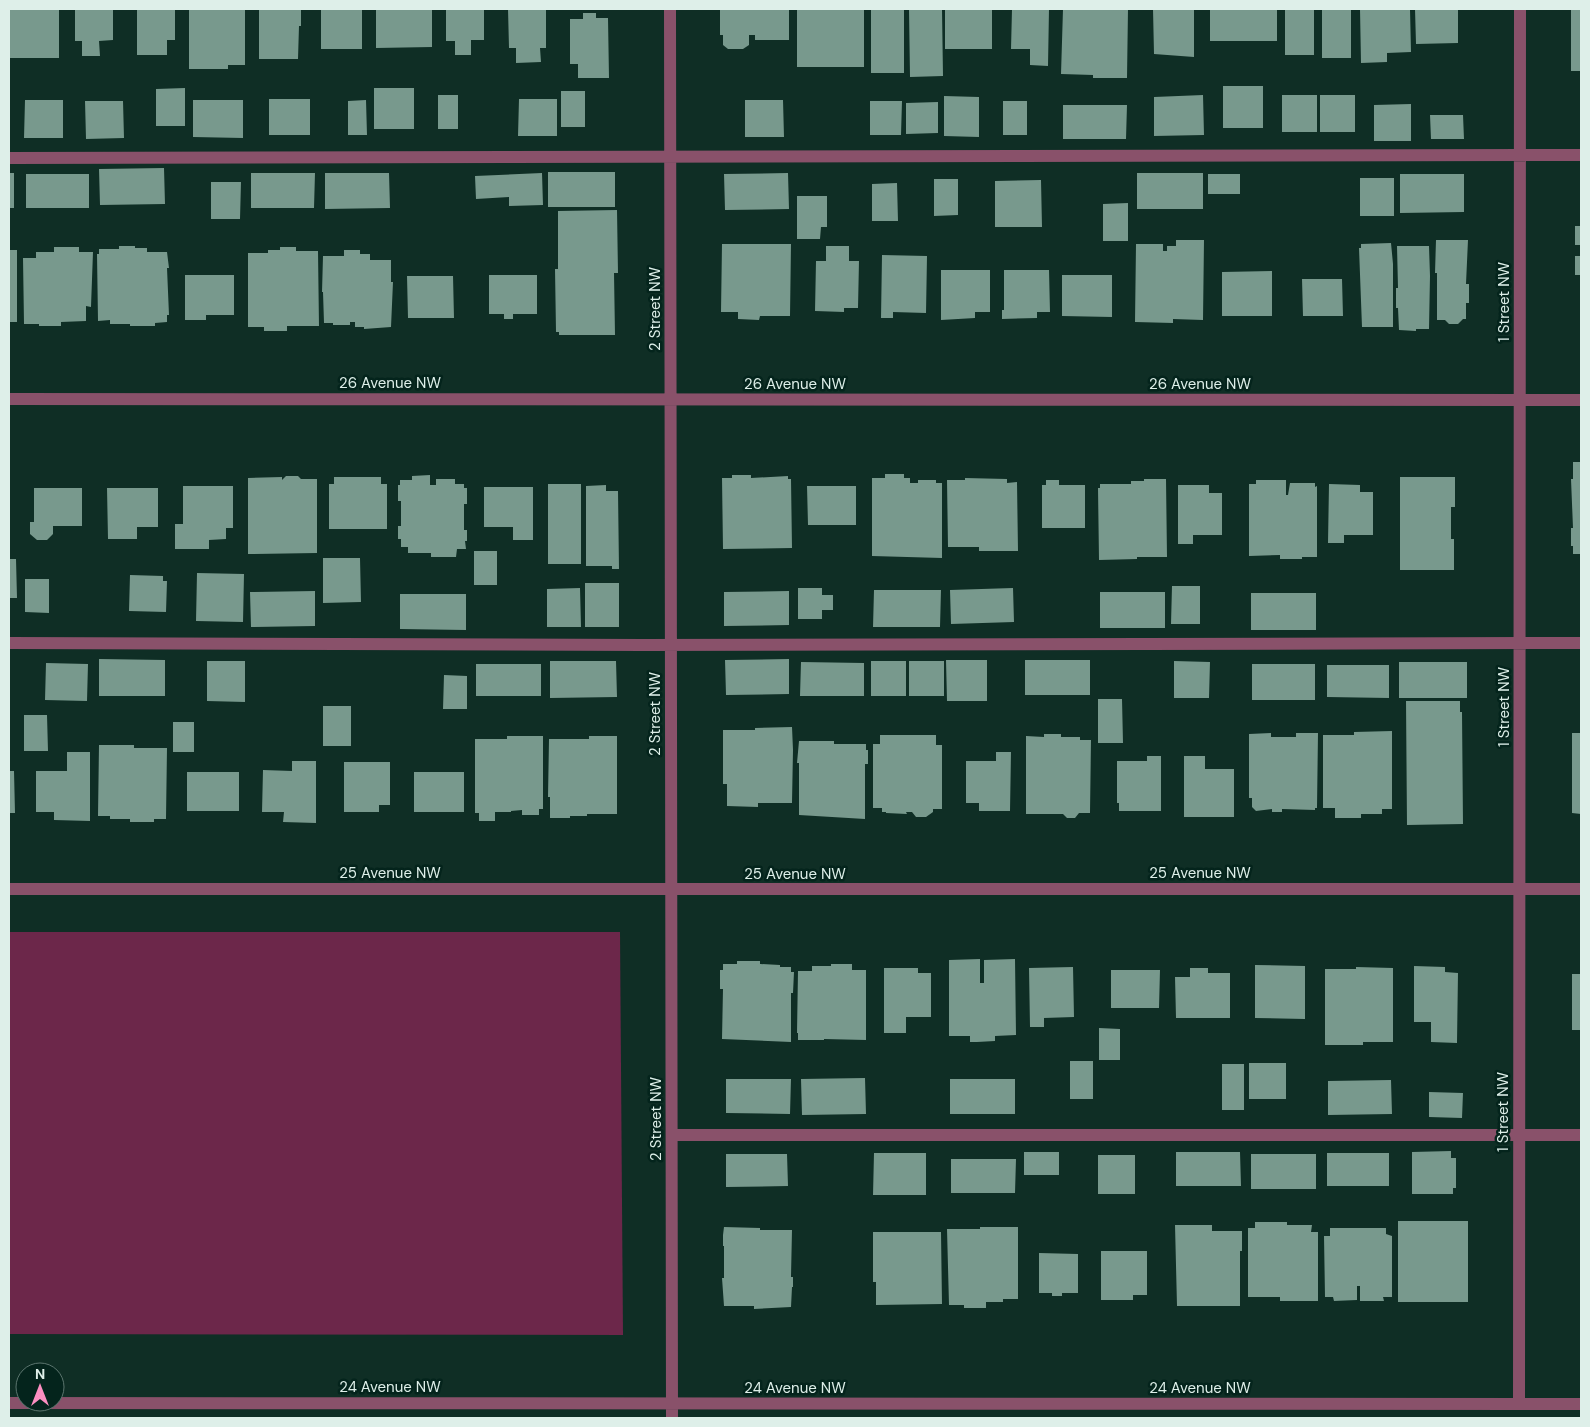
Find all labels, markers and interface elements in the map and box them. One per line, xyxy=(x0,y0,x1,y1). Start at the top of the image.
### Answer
street label: 1 Street NW xyxy=(1494,261,1514,342)
street label: 2 Street NW xyxy=(645,267,665,351)
street label: 26 Avenue NW xyxy=(339,373,441,393)
street label: 26 Avenue NW xyxy=(744,374,846,394)
street label: 26 Avenue NW xyxy=(1149,374,1251,394)
street label: 1 Street NW xyxy=(1494,666,1514,747)
street label: 2 Street NW xyxy=(645,672,665,756)
street label: 25 Avenue NW xyxy=(339,863,441,883)
street label: 25 Avenue NW xyxy=(1149,863,1251,883)
street label: 25 Avenue NW xyxy=(744,864,846,884)
street label: 1 Street NW xyxy=(1493,1071,1513,1152)
street label: 2 Street NW xyxy=(646,1077,666,1161)
north arrow xyxy=(15,1362,65,1412)
text: N xyxy=(35,1365,45,1383)
street label: 24 Avenue NW xyxy=(339,1377,441,1397)
street label: 24 Avenue NW xyxy=(744,1378,846,1398)
street label: 24 Avenue NW xyxy=(1149,1378,1251,1398)

